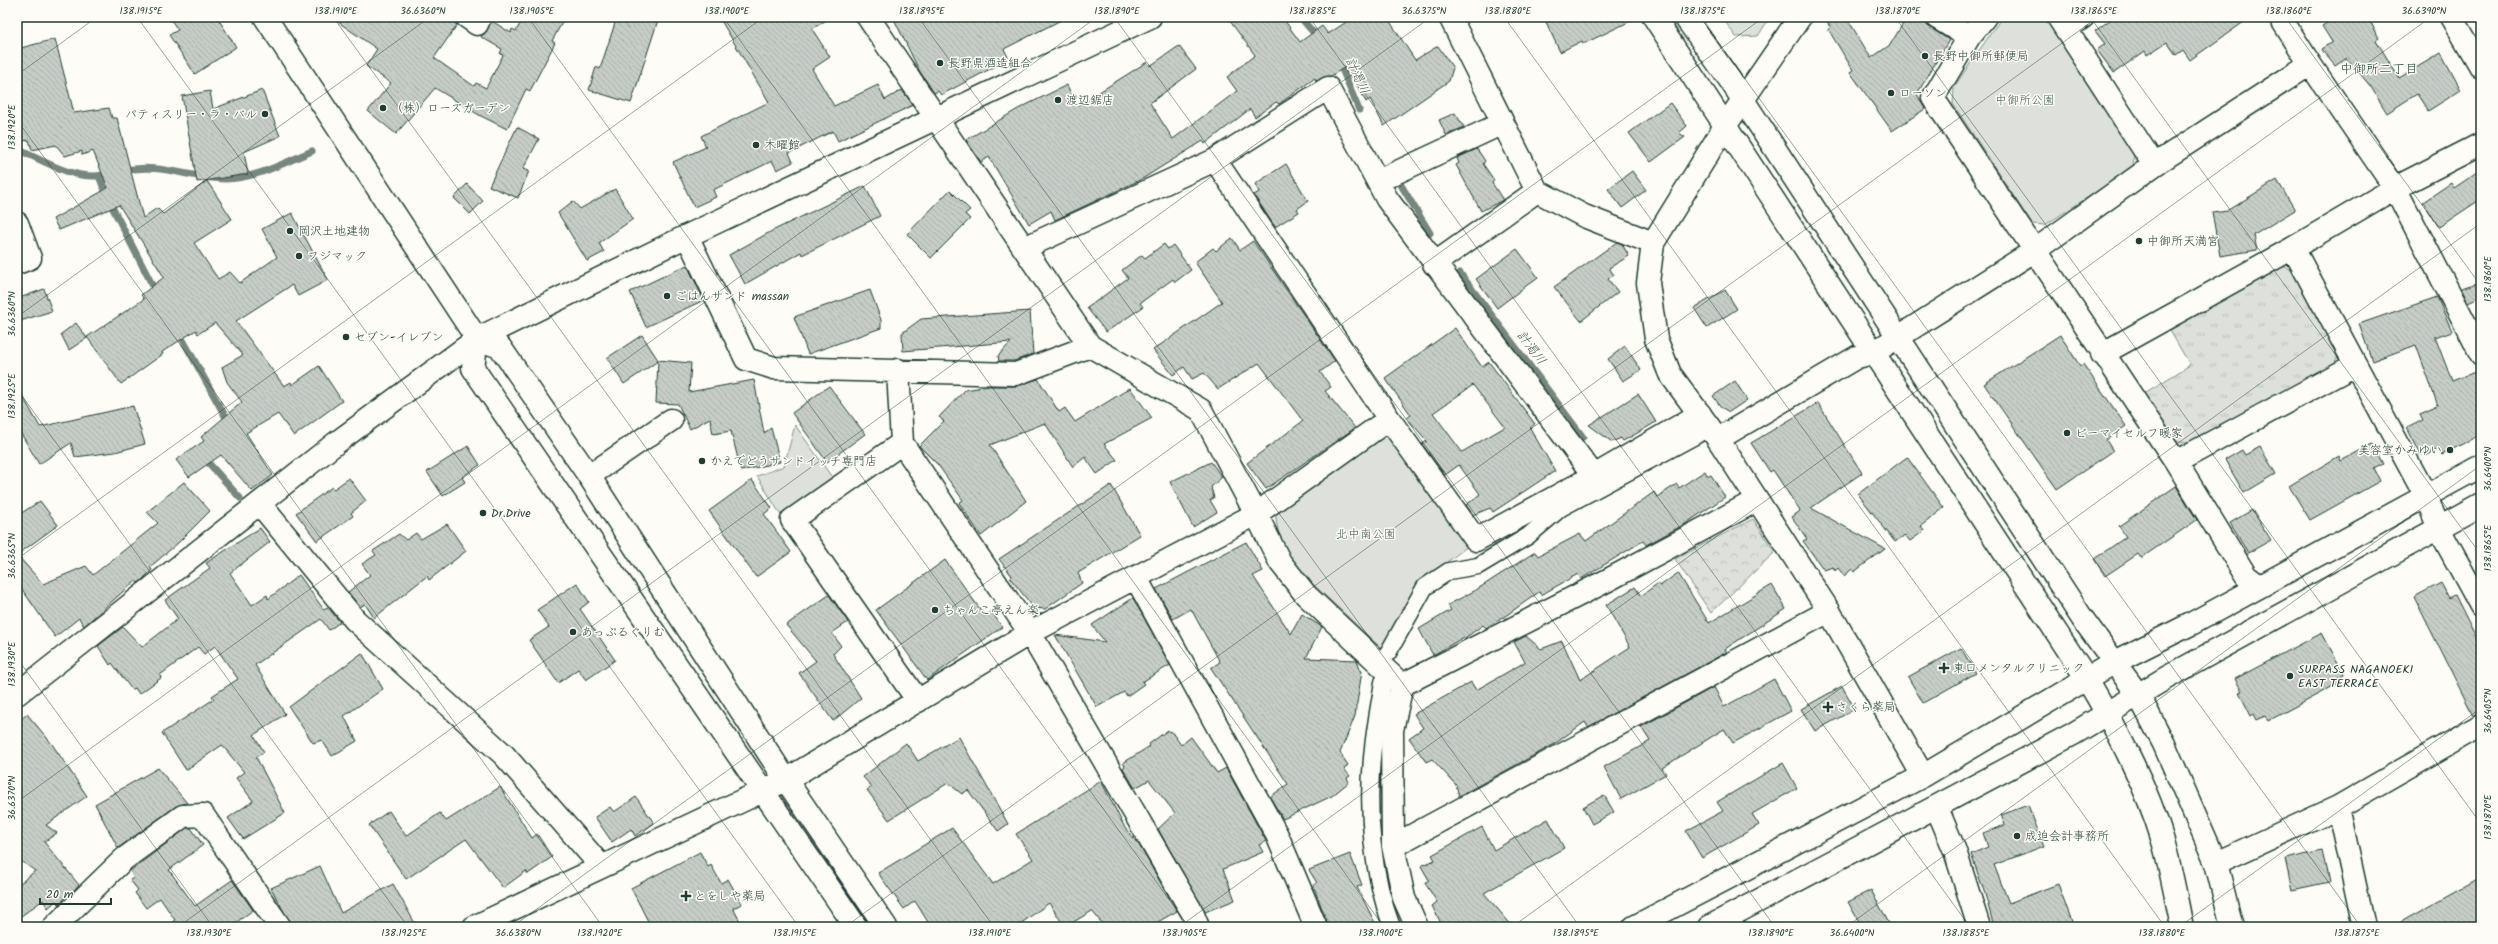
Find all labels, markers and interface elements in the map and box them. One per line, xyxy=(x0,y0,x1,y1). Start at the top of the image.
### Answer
text: 138.1915°E xyxy=(119,3,164,19)
text: 138.1910°E xyxy=(315,3,358,19)
text: 36.6360°N xyxy=(400,3,446,19)
text: 138.1905°E xyxy=(510,3,556,19)
text: 138.1900°E xyxy=(705,3,750,19)
text: 138.1895°E xyxy=(899,3,946,19)
text: 138.1890°E xyxy=(1094,3,1141,19)
text: 138.1885°E xyxy=(1289,3,1338,19)
text: 36.6375°N xyxy=(1401,3,1447,19)
text: 138.1880°E xyxy=(1485,3,1532,19)
text: 138.1875°E xyxy=(1680,3,1727,19)
text: 138.1870°E xyxy=(1875,3,1922,19)
text: 138.1865°E xyxy=(2071,3,2118,19)
text: 138.1860°E xyxy=(2266,3,2313,19)
text: 36.6390°N xyxy=(2402,3,2447,19)
place label: 長野中御所郵便局 xyxy=(1933,47,2029,66)
marker: 長野中御所郵便局 xyxy=(1920,51,1930,61)
place label: 長野県酒造組合 xyxy=(948,54,1032,73)
water label: 計渇川 xyxy=(1339,54,1375,98)
marker: 長野県酒造組合 xyxy=(935,58,945,68)
district label: 中御所二丁目 xyxy=(2340,59,2418,80)
place label: ローソン xyxy=(1899,84,1947,103)
marker: ローソン xyxy=(1886,88,1896,98)
place label: 渡辺鋸店 xyxy=(1066,91,1114,110)
park label: 中御所公園 xyxy=(1995,91,2055,110)
marker: 渡辺鋸店 xyxy=(1053,95,1063,105)
place label: （株）ローズガーデン xyxy=(391,99,510,118)
text: 138.1920°E xyxy=(4,103,20,150)
marker: （株）ローズガーデン xyxy=(378,103,388,113)
place label: パティスリー・ラ・バル xyxy=(125,105,257,124)
marker: パティスリー・ラ・バル xyxy=(260,109,270,119)
place label: 木曜館 xyxy=(764,136,800,155)
marker: 木曜館 xyxy=(751,140,761,150)
place label: 岡沢土地建物 xyxy=(298,222,370,241)
marker: 岡沢土地建物 xyxy=(285,226,295,236)
place label: 中御所天満宮 xyxy=(2147,232,2219,251)
marker: 中御所天満宮 xyxy=(2134,236,2144,246)
place label: フジマック xyxy=(307,247,367,266)
marker: フジマック xyxy=(294,251,304,261)
text: 138.1860°E xyxy=(2480,255,2496,302)
place label: ごはんサンド massan xyxy=(675,287,789,306)
text: 36.6360°N xyxy=(4,291,20,337)
marker: ごはんサンド massan xyxy=(662,291,672,301)
water label: 計渇川 xyxy=(1511,326,1551,370)
place label: セブン-イレブン xyxy=(354,328,444,347)
marker: セブン-イレブン xyxy=(341,332,351,342)
text: 138.1925°E xyxy=(4,372,20,419)
place label: ビーマイセルフ暖家 xyxy=(2075,424,2183,443)
marker: ビーマイセルフ暖家 xyxy=(2062,428,2072,438)
place label: 美容室かみゆい xyxy=(2358,441,2442,460)
marker: 美容室かみゆい xyxy=(2445,445,2455,455)
text: 36.6400°N xyxy=(2480,446,2496,491)
place label: かえでどうサンドイッチ専門店 xyxy=(710,452,877,471)
marker: かえでどうサンドイッチ専門店 xyxy=(697,456,707,466)
place label: Dr.Drive xyxy=(491,504,531,523)
marker: Dr.Drive xyxy=(478,508,488,518)
text: 138.1865°E xyxy=(2480,524,2496,571)
park label: 北中南公園 xyxy=(1336,525,1396,544)
text: 36.6365°N xyxy=(4,533,20,579)
place label: ちゃんこ亭えん楽 xyxy=(943,601,1039,620)
marker: ちゃんこ亭えん楽 xyxy=(930,605,940,615)
place label: あっぷるぐりむ xyxy=(581,623,665,642)
marker: あっぷるぐりむ xyxy=(568,627,578,637)
text: 138.1930°E xyxy=(4,640,20,687)
place label: 東口メンタルクリニック xyxy=(1953,659,2084,678)
place label: SURPASS NAGANOEKI EAST TERRACE xyxy=(2298,660,2414,693)
marker: 東口メンタルクリニック xyxy=(1938,662,1950,674)
marker: SURPASS NAGANOEKI EAST TERRACE xyxy=(2285,671,2295,681)
text: 36.6405°N xyxy=(2480,688,2496,734)
place label: さくら薬局 xyxy=(1836,698,1896,717)
marker: さくら薬局 xyxy=(1823,702,1833,712)
text: 36.6370°N xyxy=(4,775,20,820)
text: 138.1870°E xyxy=(2480,793,2496,840)
place label: 成迫会計事務所 xyxy=(2025,827,2109,846)
marker: 成迫会計事務所 xyxy=(2012,831,2022,841)
scale bar xyxy=(40,880,111,906)
text: 20 m xyxy=(46,885,74,904)
place label: とをしや薬局 xyxy=(694,887,766,906)
marker: とをしや薬局 xyxy=(681,891,691,901)
text: 138.1930°E xyxy=(186,925,233,941)
text: 138.1925°E xyxy=(381,925,428,941)
text: 36.6380°N xyxy=(495,925,541,941)
text: 138.1920°E xyxy=(577,925,624,941)
text: 138.1915°E xyxy=(773,925,818,941)
text: 138.1910°E xyxy=(969,925,1012,941)
text: 138.1905°E xyxy=(1163,925,1209,941)
text: 138.1900°E xyxy=(1359,925,1404,941)
text: 138.1895°E xyxy=(1553,925,1600,941)
text: 138.1890°E xyxy=(1748,925,1795,941)
text: 36.6400°N xyxy=(1830,925,1875,941)
text: 138.1885°E xyxy=(1942,925,1991,941)
text: 138.1880°E xyxy=(2139,925,2186,941)
text: 138.1875°E xyxy=(2334,925,2381,941)

